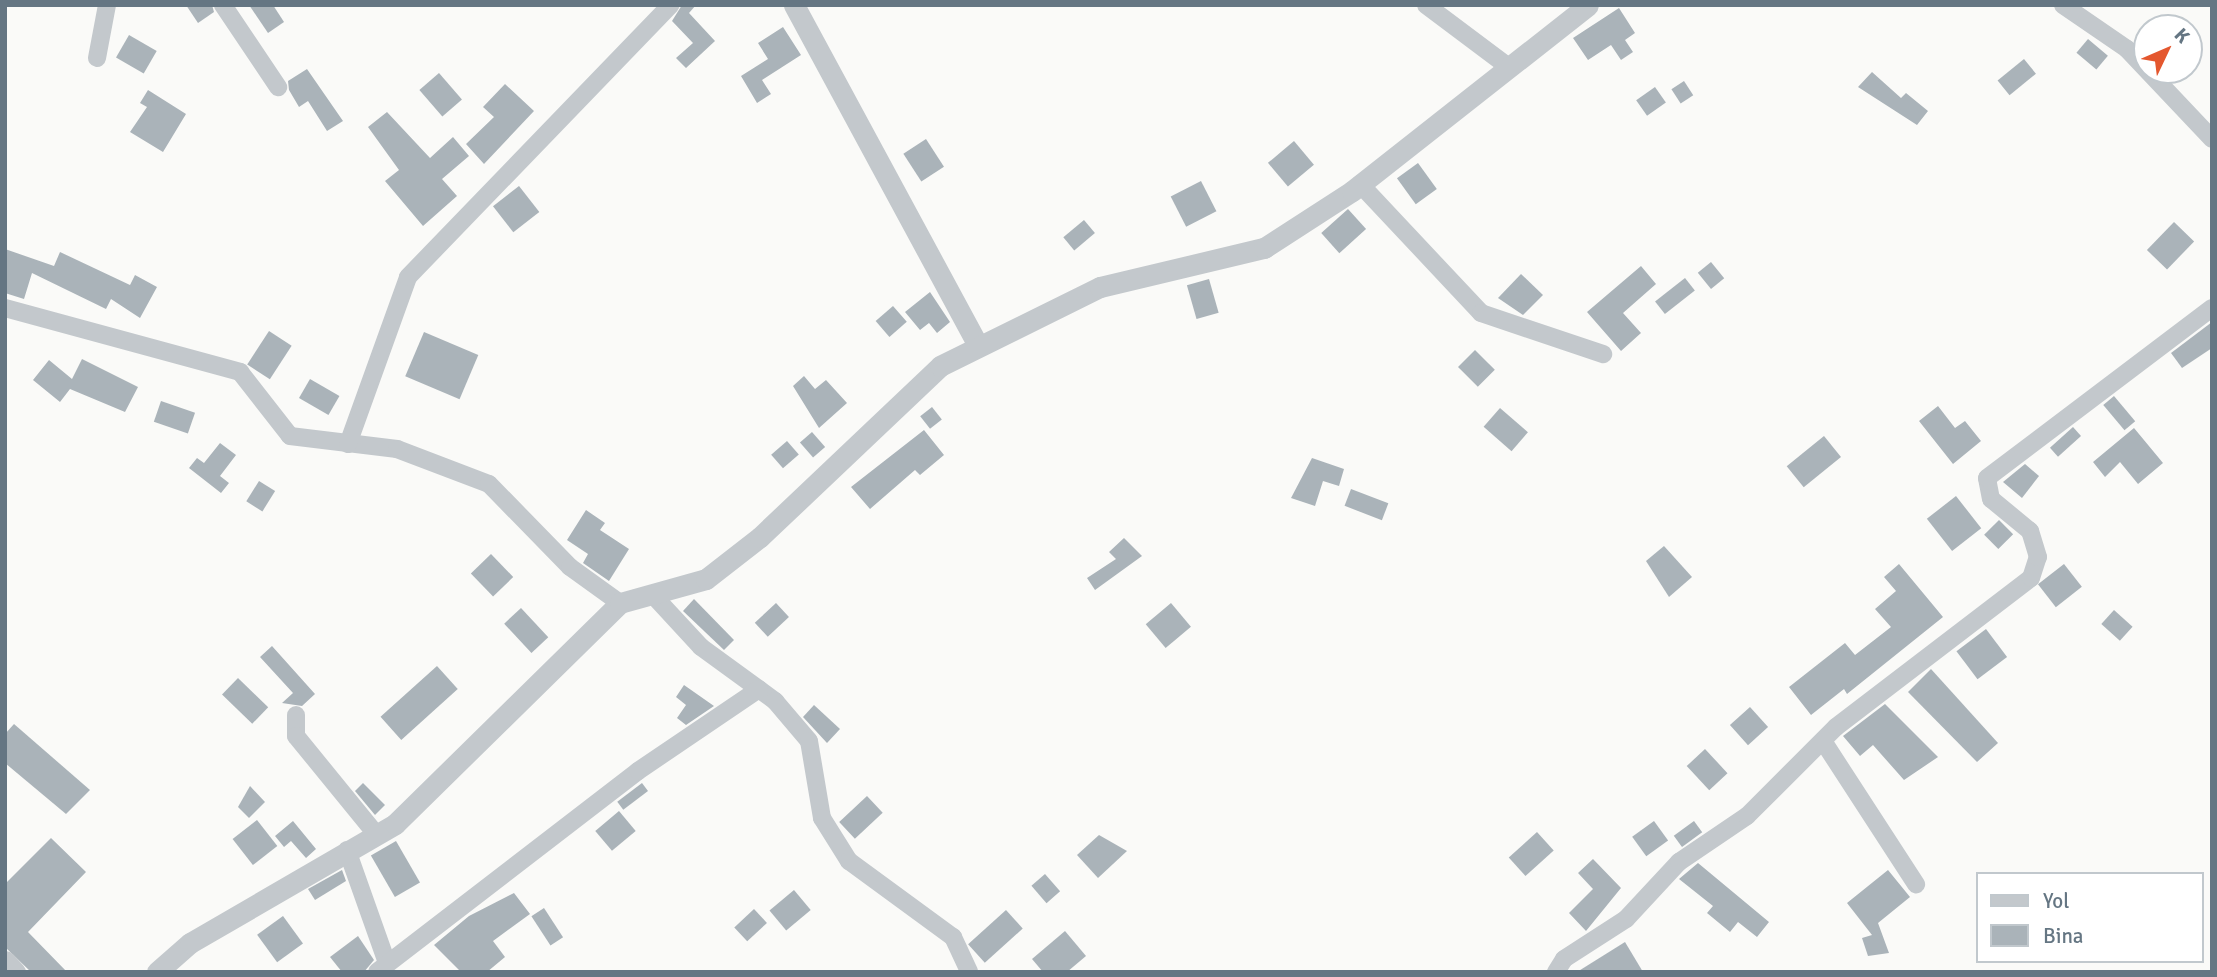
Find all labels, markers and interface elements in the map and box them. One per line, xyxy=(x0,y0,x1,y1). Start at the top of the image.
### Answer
north arrow xyxy=(2133,14,2203,84)
text: K xyxy=(2169,23,2194,48)
legend xyxy=(1976,872,2203,963)
text: Yol xyxy=(2043,888,2069,914)
text: Bina xyxy=(2043,923,2084,949)

